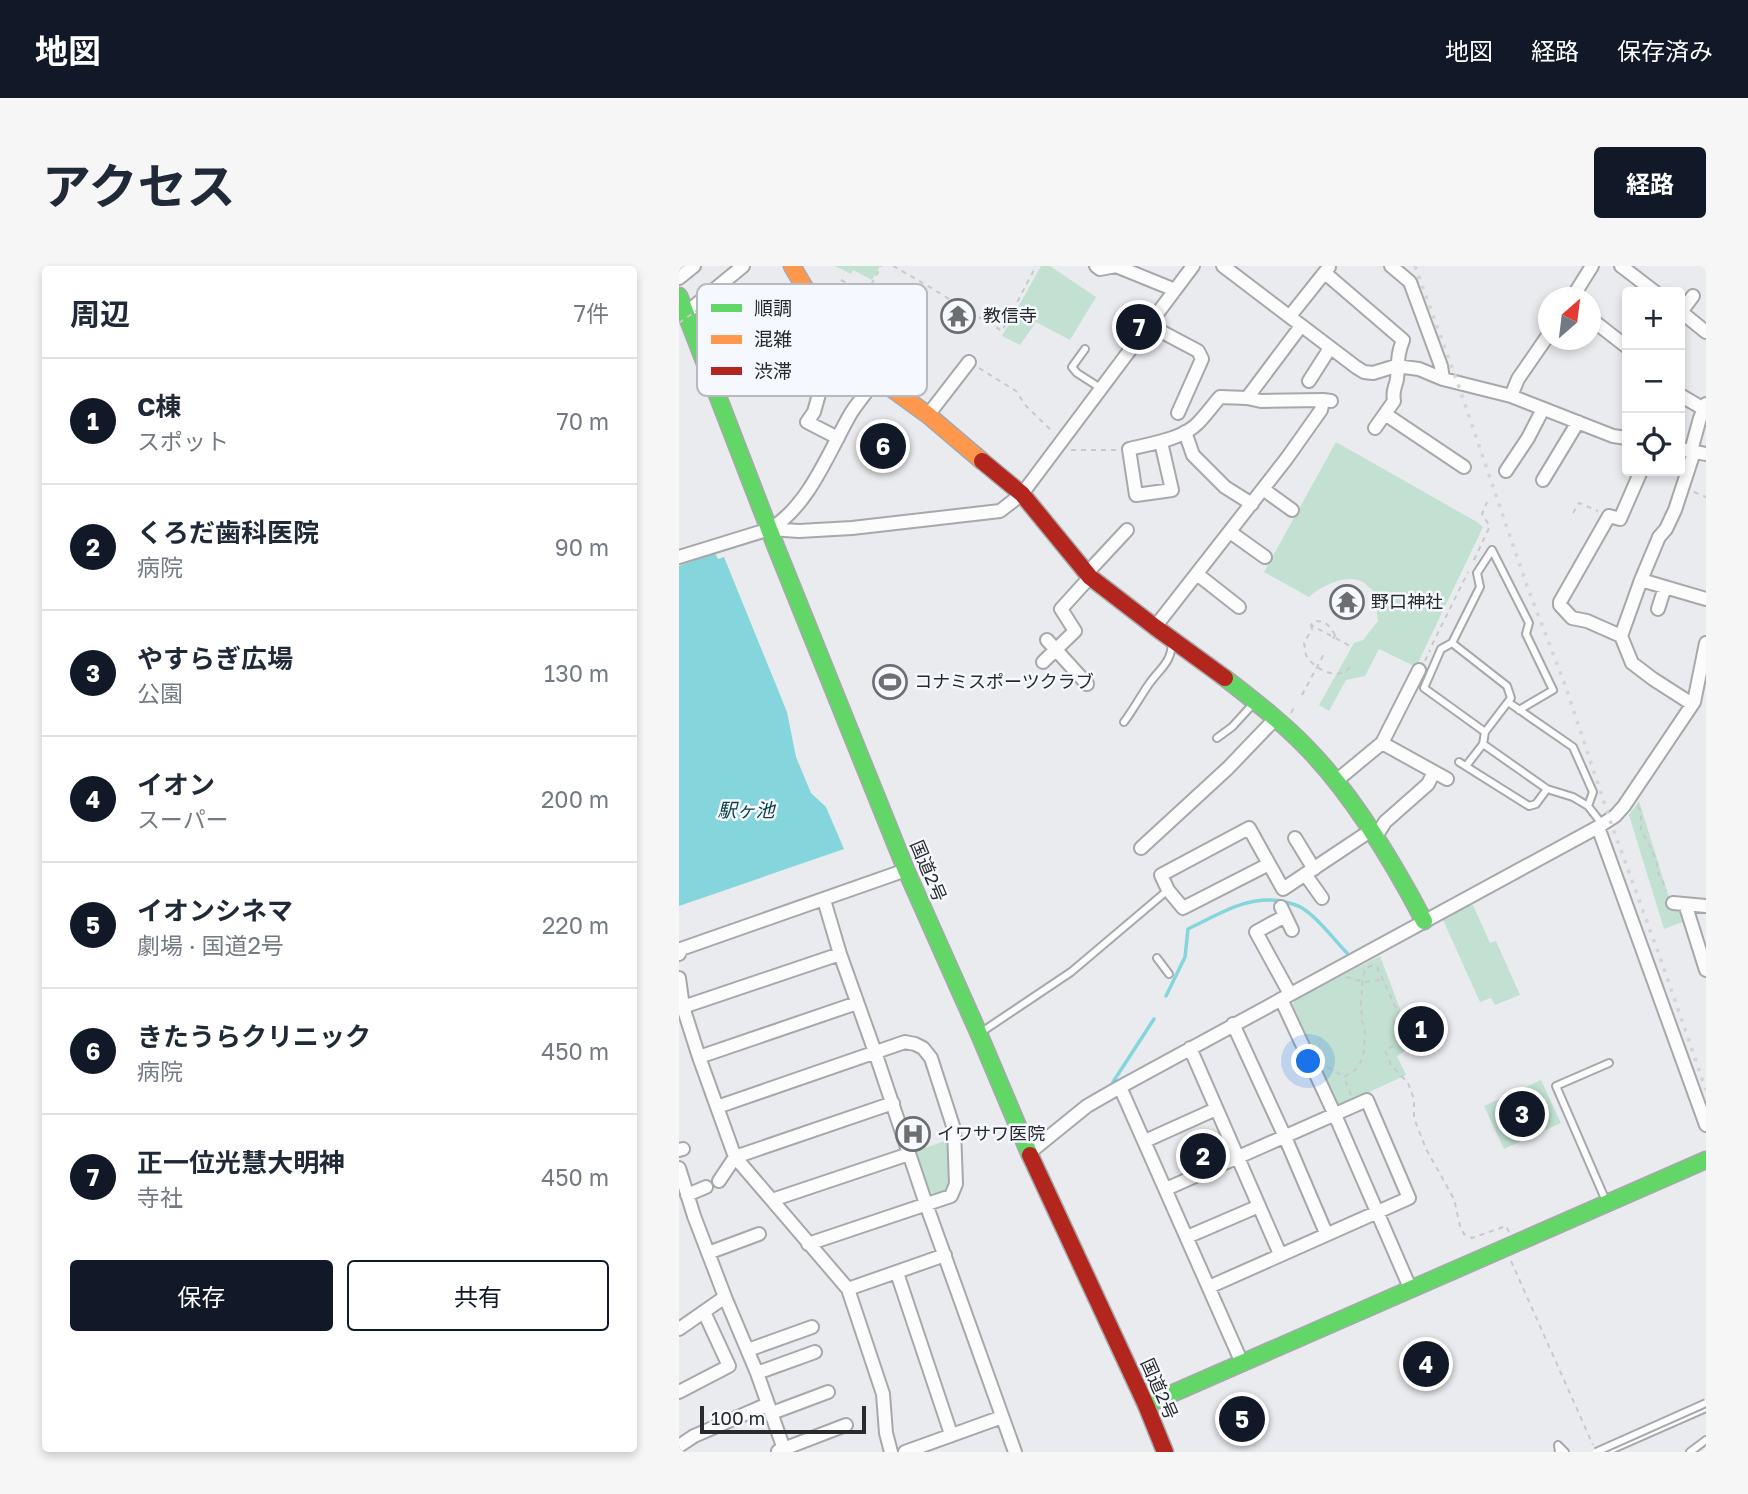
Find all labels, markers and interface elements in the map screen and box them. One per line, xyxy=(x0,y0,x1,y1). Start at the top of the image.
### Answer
text: 地図 xyxy=(35,31,101,70)
text: 地図 xyxy=(1445,36,1493,65)
text: 経路 xyxy=(1531,36,1579,65)
text: 保存済み xyxy=(1617,36,1713,65)
button: 経路 xyxy=(1594,147,1706,218)
text: アクセス xyxy=(42,156,236,215)
legend xyxy=(697,284,927,396)
north arrow xyxy=(1538,287,1601,350)
map controls xyxy=(1622,287,1685,476)
button: + xyxy=(1622,287,1685,350)
text: 周辺 xyxy=(70,296,130,332)
text: 順調 xyxy=(754,296,792,319)
temple icon: 教信寺 xyxy=(939,297,977,335)
text: 7件 xyxy=(574,299,609,327)
pin: 7 xyxy=(1116,301,1162,353)
place label: 教信寺 xyxy=(983,304,1037,326)
text: 混雑 xyxy=(754,327,792,350)
button: − xyxy=(1622,350,1685,413)
text: 渋滞 xyxy=(754,359,792,382)
text: C棟 xyxy=(137,391,181,422)
text: 1 xyxy=(87,407,99,435)
text: 70 m xyxy=(556,407,609,435)
button: locate xyxy=(1622,413,1685,476)
pin: 6 xyxy=(860,420,906,472)
text: スポット xyxy=(137,427,229,455)
text: くろだ歯科医院 xyxy=(137,517,319,548)
text: 2 xyxy=(86,533,100,561)
text: 90 m xyxy=(555,533,609,561)
text: 病院 xyxy=(137,553,183,581)
temple icon: 野口神社 xyxy=(1328,583,1366,621)
place label: 野口神社 xyxy=(1371,590,1443,612)
text: やすらぎ広場 xyxy=(137,643,293,674)
text: 3 xyxy=(86,659,100,687)
text: 130 m xyxy=(544,659,609,687)
sports icon: コナミスポーツクラブ xyxy=(871,663,909,701)
place label: コナミスポーツクラブ xyxy=(914,670,1094,692)
text: 公園 xyxy=(137,679,183,707)
text: イオン xyxy=(137,769,215,800)
text: 4 xyxy=(86,785,100,813)
text: 200 m xyxy=(541,785,609,813)
water label: 駅ヶ池 xyxy=(717,798,776,821)
text: スーパー xyxy=(137,805,229,833)
street label: 国道2号 xyxy=(906,837,952,905)
text: イオンシネマ xyxy=(137,895,293,926)
text: 5 xyxy=(86,911,100,939)
text: 220 m xyxy=(542,911,609,939)
text: 劇場 · 国道2号 xyxy=(137,931,284,959)
pin: 1 xyxy=(1398,1003,1444,1055)
text: きたうらクリニック xyxy=(137,1021,371,1052)
text: 6 xyxy=(86,1037,100,1065)
text: 450 m xyxy=(541,1037,609,1065)
your location xyxy=(1291,1044,1325,1078)
text: 病院 xyxy=(137,1057,183,1085)
pin: 3 xyxy=(1499,1088,1545,1140)
hospital icon: イワサワ医院 xyxy=(894,1115,932,1153)
place label: イワサワ医院 xyxy=(937,1122,1045,1144)
pin: 2 xyxy=(1180,1130,1226,1182)
text: 正一位光慧大明神 xyxy=(137,1147,345,1178)
text: 7 xyxy=(87,1163,99,1191)
text: 450 m xyxy=(541,1163,609,1191)
text: 寺社 xyxy=(137,1183,183,1211)
button: 保存 xyxy=(70,1260,333,1331)
button: 共有 xyxy=(347,1260,609,1331)
pin: 4 xyxy=(1403,1338,1449,1390)
street label: 国道2号 xyxy=(1137,1355,1183,1423)
pin: 5 xyxy=(1219,1393,1265,1445)
scale bar xyxy=(700,1403,866,1435)
text: 100 m xyxy=(711,1406,765,1429)

